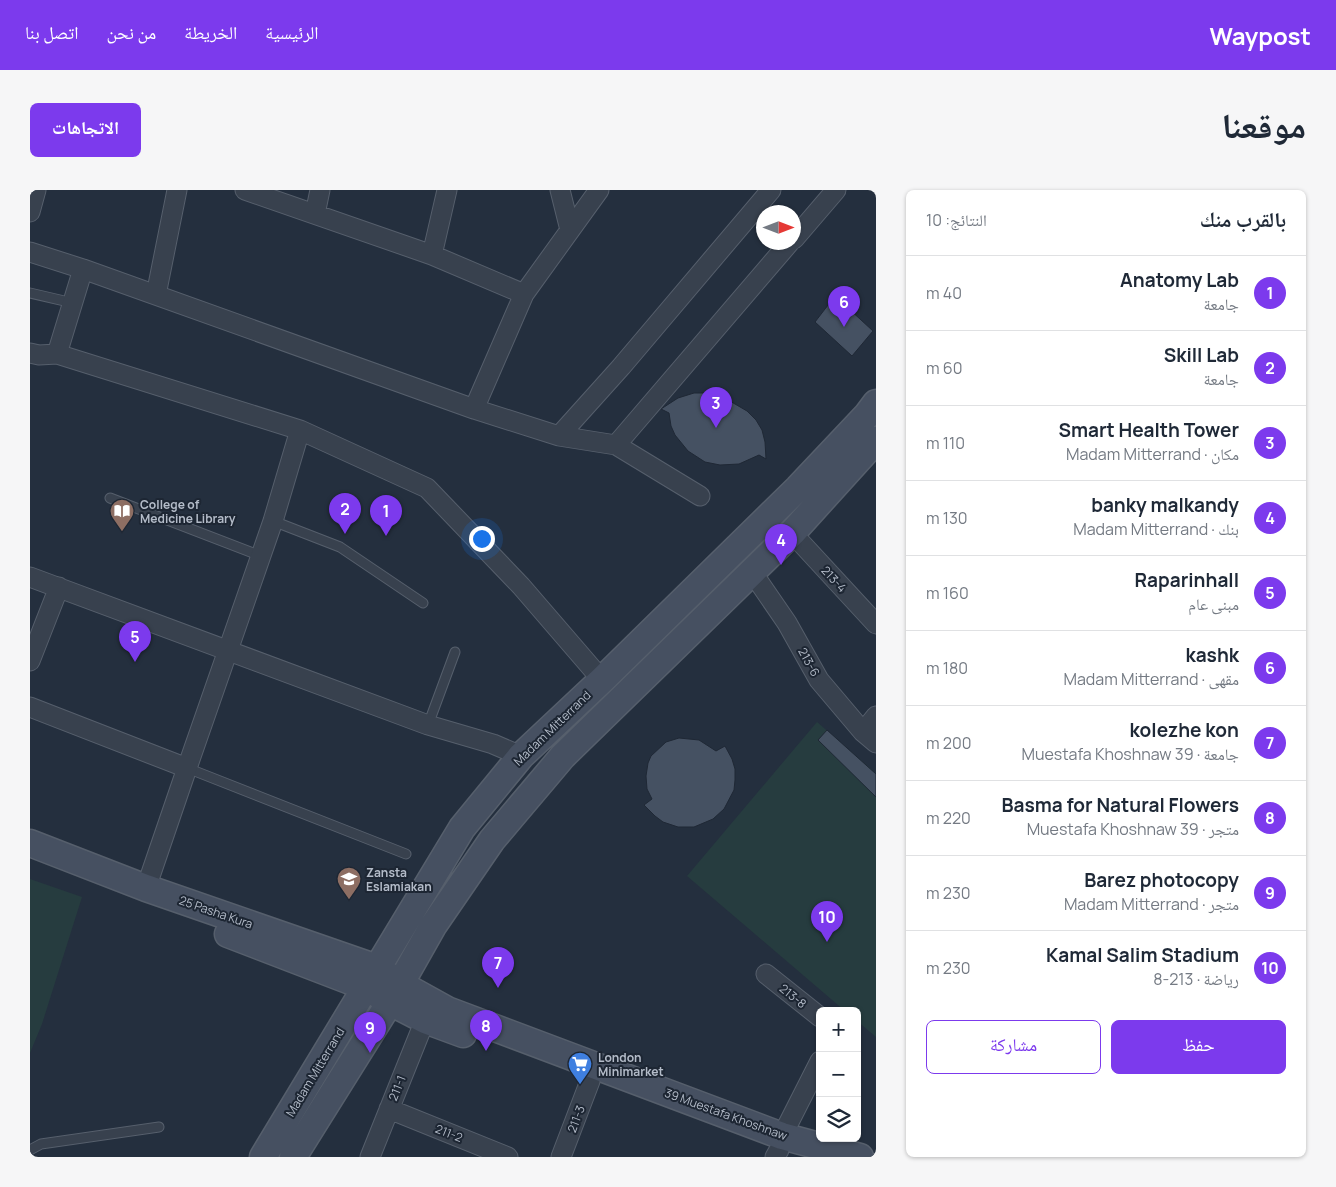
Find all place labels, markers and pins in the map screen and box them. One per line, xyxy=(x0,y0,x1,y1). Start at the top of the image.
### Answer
pin: 6 xyxy=(828,286,860,327)
pin: 3 xyxy=(700,387,732,428)
pin: 2 xyxy=(329,493,361,534)
pin: 1 xyxy=(370,495,402,536)
place label: College of Medicine Library xyxy=(140,496,236,527)
library icon: College of Medicine Library xyxy=(109,498,135,532)
pin: 4 xyxy=(765,524,797,565)
pin: 5 xyxy=(119,621,151,662)
place label: Zansta Eslamiakan xyxy=(366,864,432,895)
school or university icon: Zansta Eslamiakan xyxy=(336,866,362,900)
pin: 10 xyxy=(811,901,843,942)
pin: 7 xyxy=(482,947,514,988)
pin: 8 xyxy=(470,1010,502,1051)
pin: 9 xyxy=(354,1012,386,1053)
place label: London Minimarket xyxy=(598,1049,664,1080)
supermarket icon: London Minimarket xyxy=(567,1051,593,1085)

